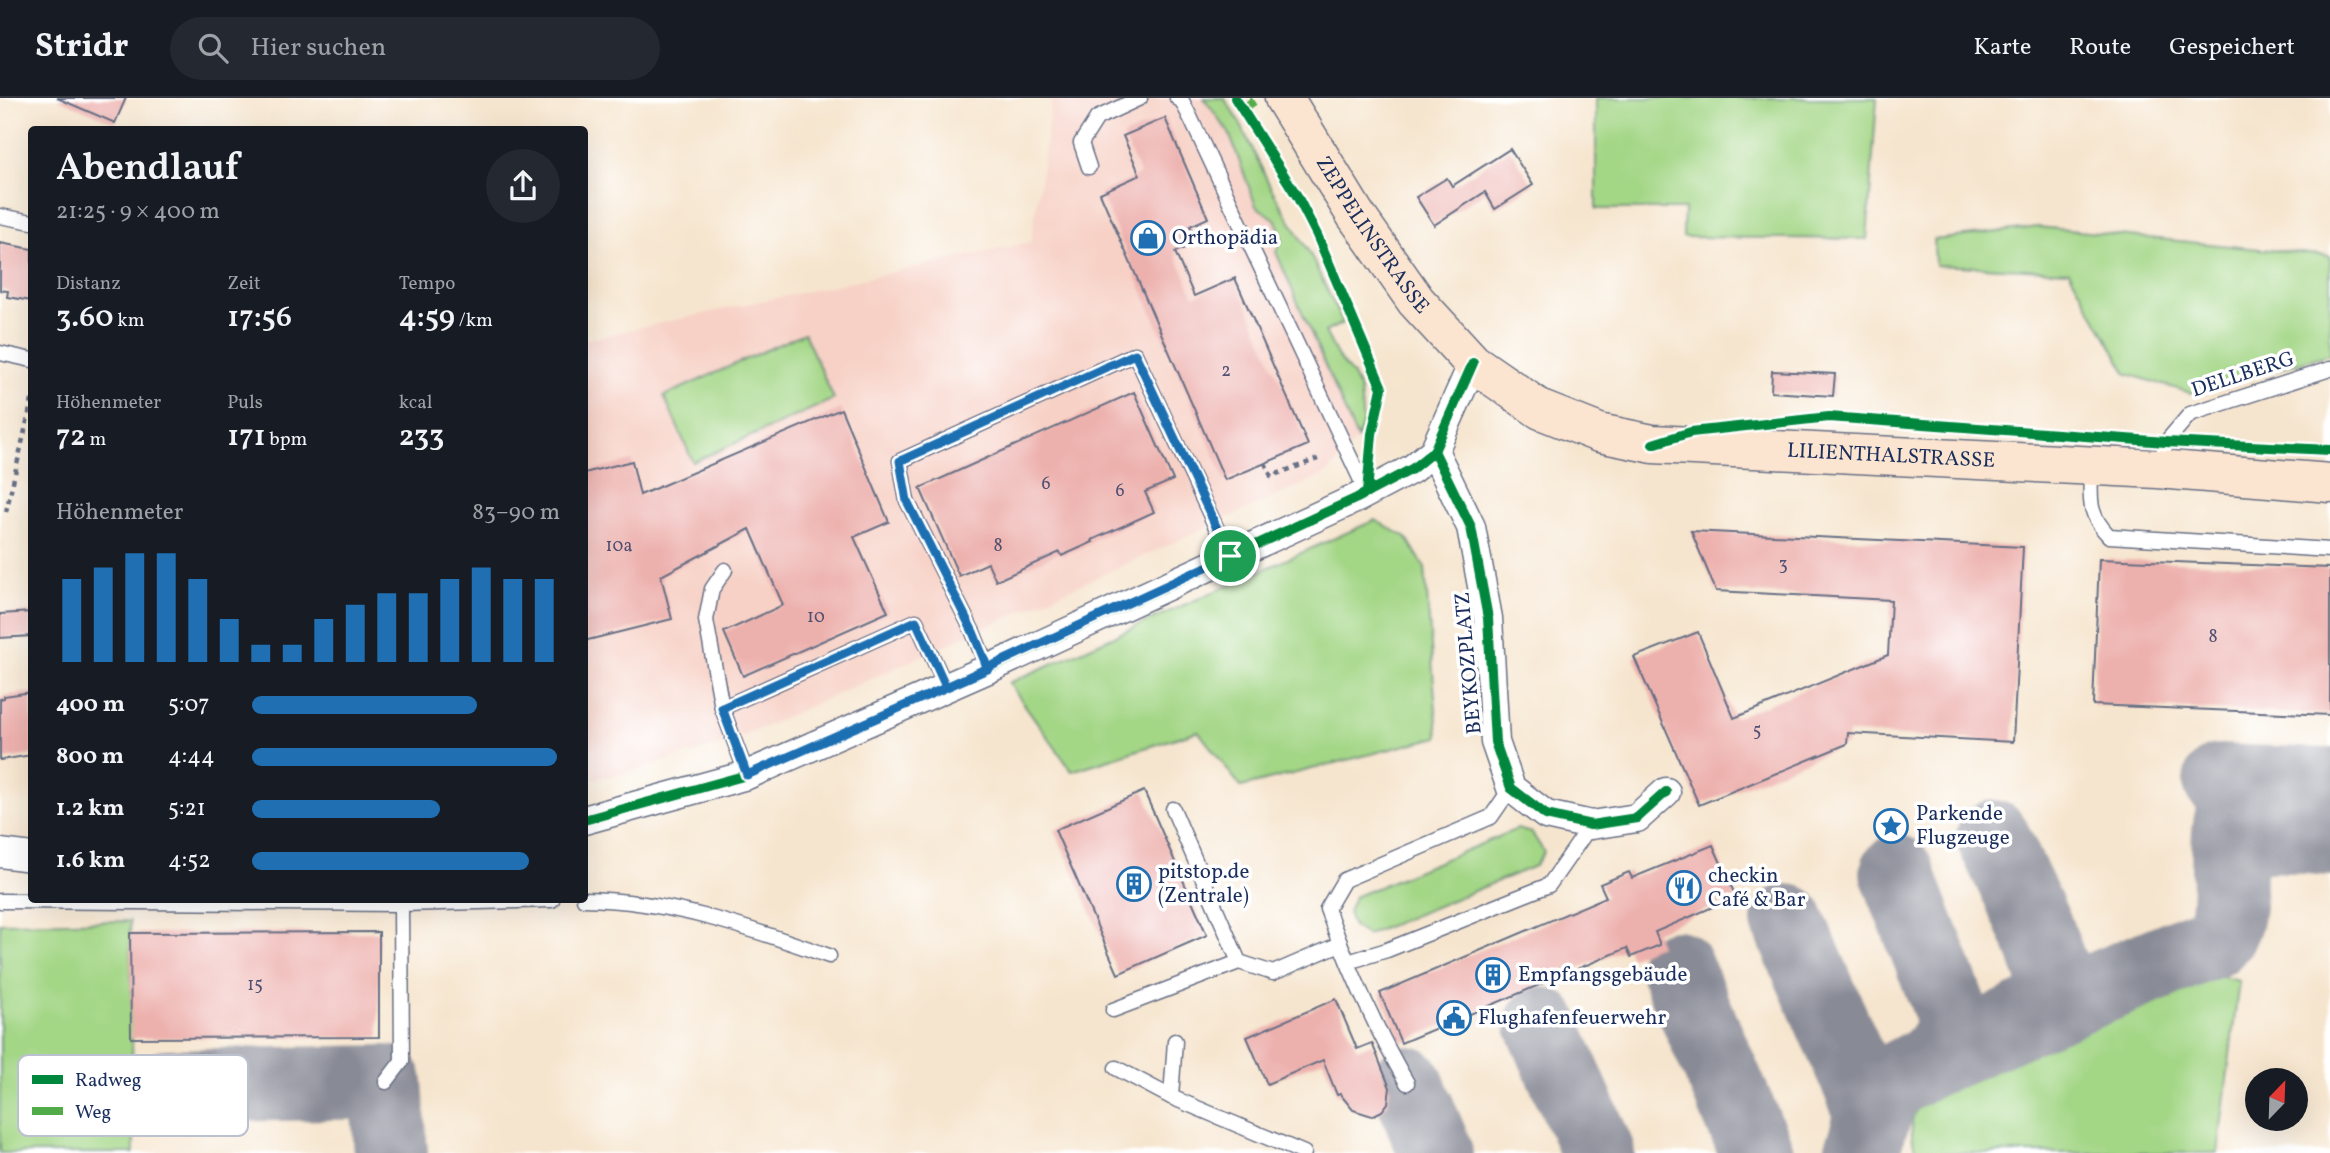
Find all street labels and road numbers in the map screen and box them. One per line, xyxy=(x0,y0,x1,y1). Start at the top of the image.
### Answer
street label: ZEPPELINSTRASSE xyxy=(1308,150,1436,321)
street label: DELLBERG xyxy=(2188,345,2298,405)
street label: LILIENTHALSTRASSE xyxy=(1786,436,1996,475)
street label: BEYKOZPLATZ xyxy=(1448,591,1490,735)

